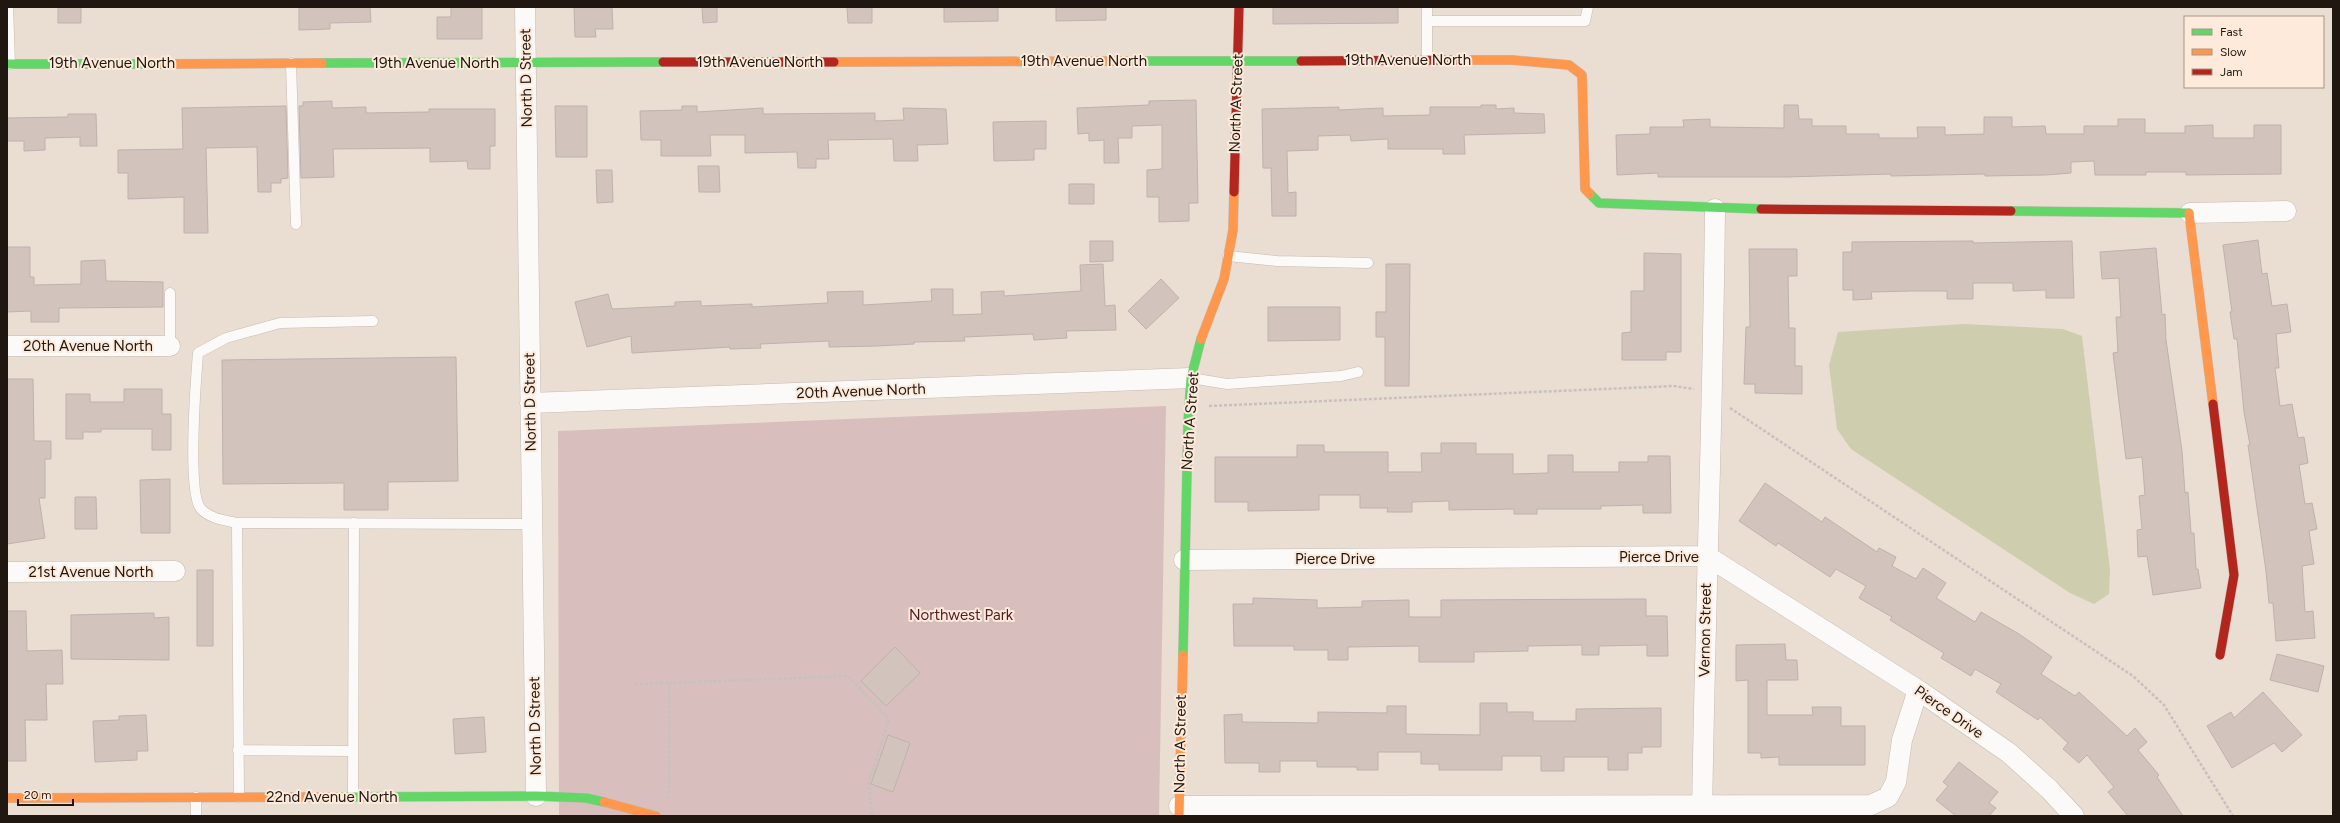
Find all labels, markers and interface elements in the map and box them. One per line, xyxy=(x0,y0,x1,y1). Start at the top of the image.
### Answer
legend xyxy=(2184,16,2324,88)
text: Fast xyxy=(2220,25,2243,39)
street label: North D Street xyxy=(516,28,536,128)
text: Slow xyxy=(2220,45,2247,59)
street label: 19th Avenue North xyxy=(1345,51,1471,69)
street label: 19th Avenue North xyxy=(1021,52,1147,70)
street label: 19th Avenue North xyxy=(697,53,823,71)
street label: North A Street xyxy=(1225,53,1247,153)
street label: 19th Avenue North xyxy=(49,54,175,72)
street label: 19th Avenue North xyxy=(373,54,499,72)
text: Jam xyxy=(2220,65,2243,79)
street label: 20th Avenue North xyxy=(23,337,153,355)
street label: North D Street xyxy=(520,352,540,452)
street label: North A Street xyxy=(1178,371,1202,471)
street label: 20th Avenue North xyxy=(796,380,926,402)
street label: Pierce Drive xyxy=(1619,548,1699,566)
street label: Pierce Drive xyxy=(1295,550,1375,568)
street label: 21st Avenue North xyxy=(29,563,153,581)
street label: Vernon Street xyxy=(1695,582,1715,677)
park label: Northwest Park xyxy=(909,606,1014,624)
street label: North D Street xyxy=(525,676,545,776)
street label: Pierce Drive xyxy=(1911,682,1987,742)
street label: North A Street xyxy=(1170,694,1190,794)
scale bar xyxy=(18,781,73,807)
text: 20 m xyxy=(24,788,52,802)
street label: 22nd Avenue North xyxy=(266,788,398,806)

